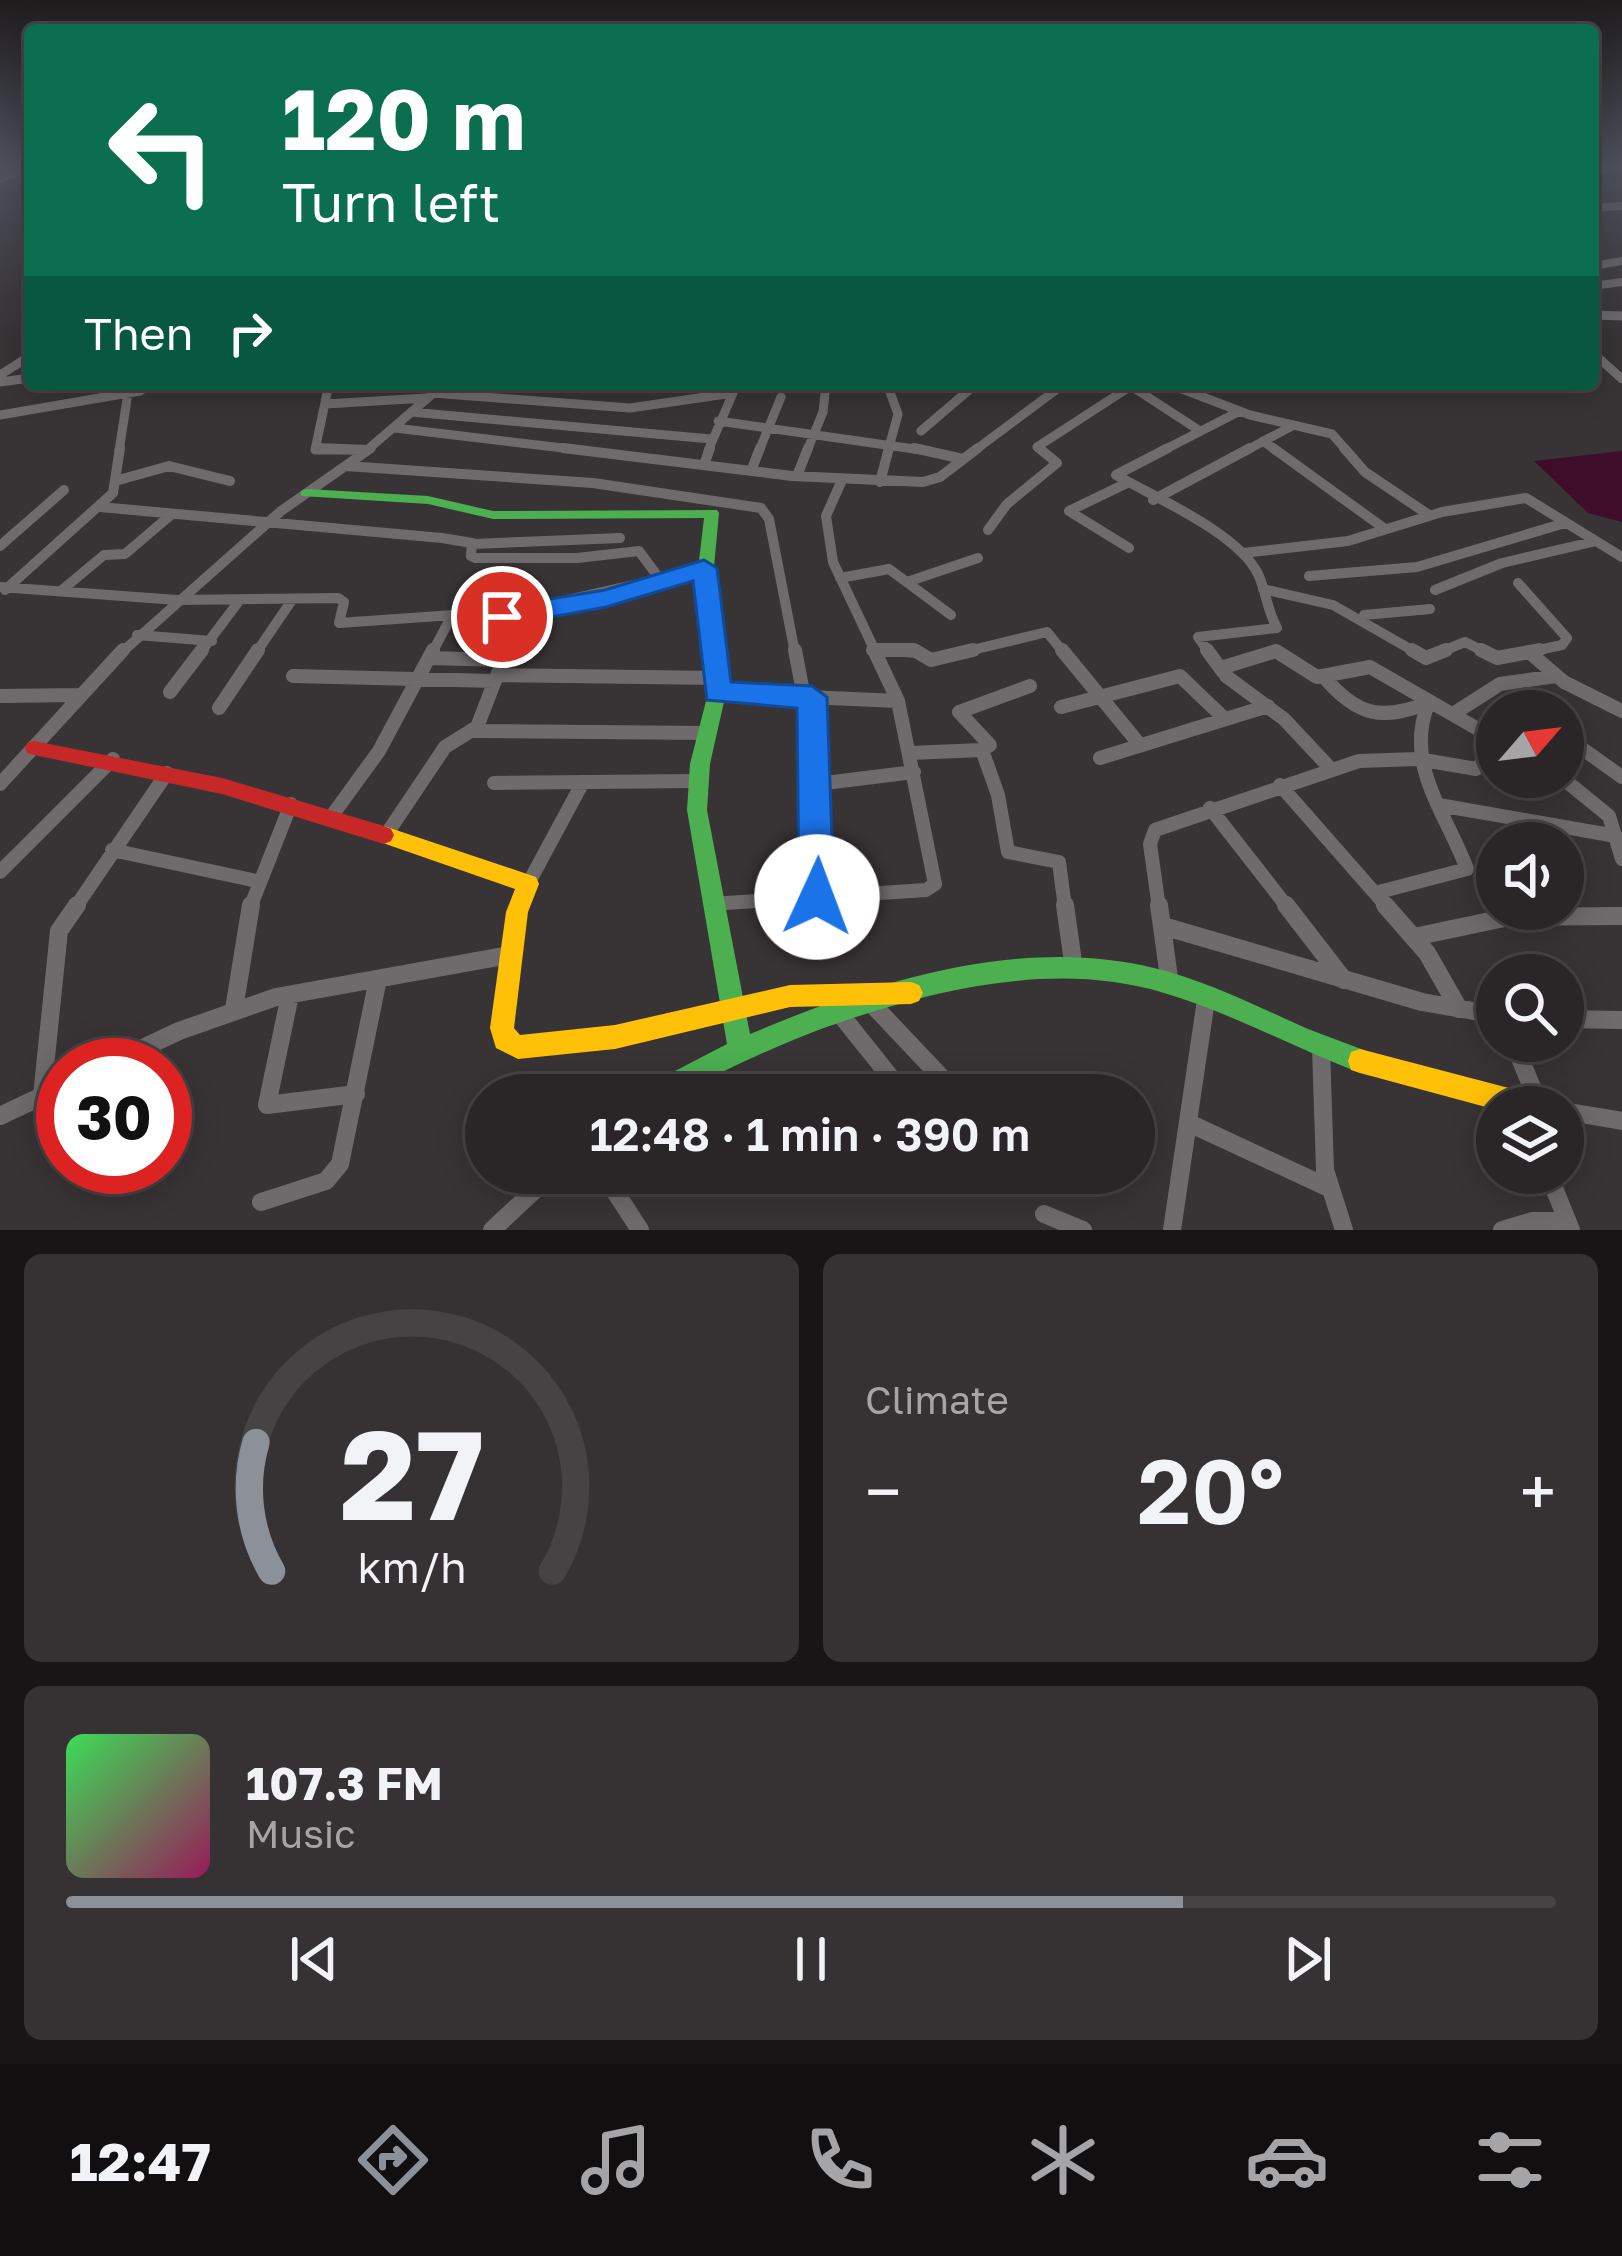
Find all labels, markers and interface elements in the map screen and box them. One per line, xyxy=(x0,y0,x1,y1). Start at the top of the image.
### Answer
text: 120 m xyxy=(282,68,526,168)
icon: left xyxy=(84,72,240,228)
text: Turn left xyxy=(282,169,500,234)
icon: right xyxy=(217,300,283,366)
text: Then xyxy=(84,306,193,360)
pin xyxy=(451,566,553,668)
icon: arrive xyxy=(469,584,535,650)
north arrow xyxy=(1476,690,1584,798)
map controls xyxy=(1476,690,1584,1194)
button: sound xyxy=(1476,822,1584,930)
position arrow xyxy=(754,834,880,960)
button: search xyxy=(1476,954,1584,1062)
speed limit sign: 30 xyxy=(36,1038,192,1194)
button: layers xyxy=(1476,1086,1584,1194)
text: 12:48 · 1 min · 390 m xyxy=(590,1107,1030,1161)
text: Climate xyxy=(865,1376,1009,1423)
text: 27 xyxy=(339,1398,484,1547)
text: 20° xyxy=(1137,1436,1284,1544)
text: − xyxy=(865,1451,901,1531)
text: + xyxy=(1520,1451,1556,1531)
text: km/h xyxy=(357,1541,466,1592)
text: 107.3 FM xyxy=(246,1756,443,1810)
text: Music xyxy=(246,1810,356,1857)
icon: previous xyxy=(281,1926,347,1992)
icon: pause xyxy=(778,1926,844,1992)
icon: next xyxy=(1275,1926,1341,1992)
icon: directions xyxy=(351,2118,435,2202)
icon: music xyxy=(574,2118,658,2202)
icon: phone xyxy=(798,2118,882,2202)
icon: climate xyxy=(1021,2118,1105,2202)
icon: car xyxy=(1245,2118,1329,2202)
icon: filters xyxy=(1468,2118,1552,2202)
text: 12:47 xyxy=(70,2128,211,2193)

